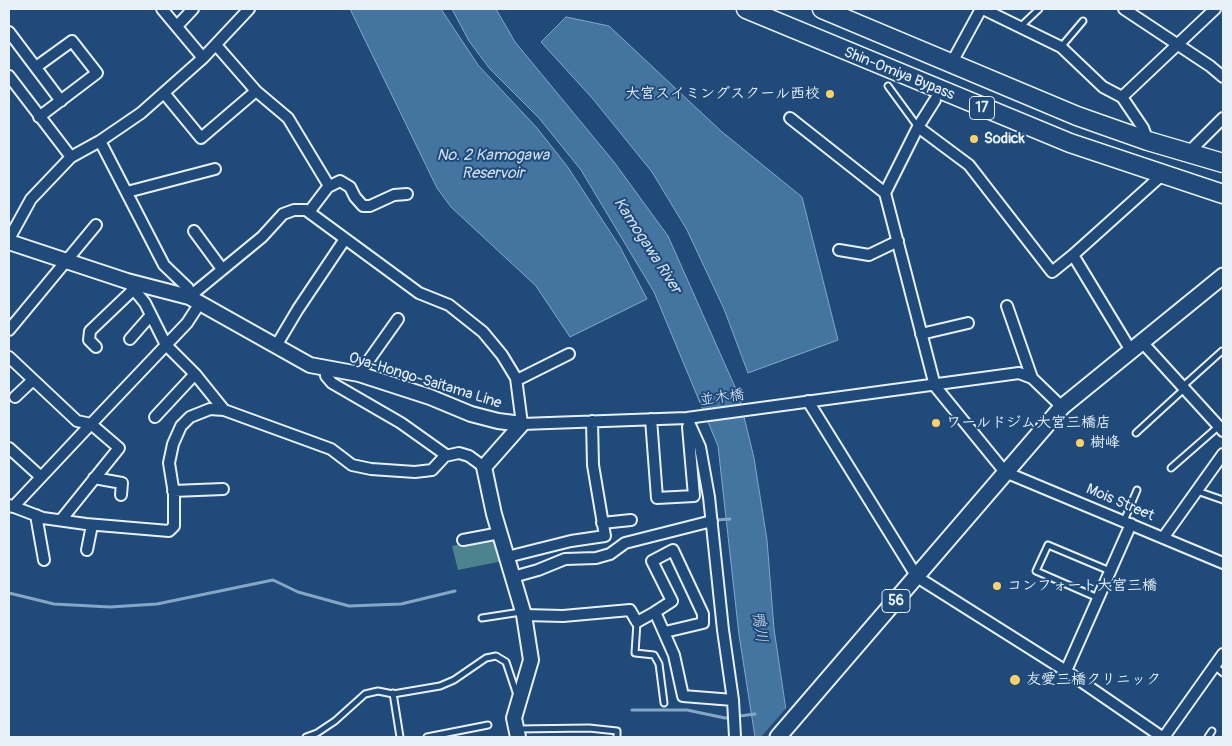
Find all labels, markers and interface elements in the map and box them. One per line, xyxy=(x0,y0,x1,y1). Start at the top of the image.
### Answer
street label: Shin-Omiya Bypass xyxy=(841,44,957,104)
place label: 大宮スイミングスクール西校 xyxy=(625,85,820,103)
marker: 大宮スイミングスクール西校 xyxy=(824,88,836,100)
road number: 17 xyxy=(970,96,994,120)
place label: Sodick xyxy=(984,130,1025,148)
marker: Sodick xyxy=(968,133,980,145)
water label: No. 2 Kamogawa Reservoir xyxy=(437,146,549,184)
water label: Kamogawa River xyxy=(609,194,685,298)
street label: Oya-Hongo-Saitama Line xyxy=(346,349,504,413)
street label: 並木橋 xyxy=(698,386,746,410)
place label: ワールドジム大宮三橋店 xyxy=(946,414,1111,432)
marker: ワールドジム大宮三橋店 xyxy=(930,417,942,429)
place label: 樹峰 xyxy=(1090,434,1120,452)
marker: 樹峰 xyxy=(1074,437,1086,449)
street label: Mois Street xyxy=(1083,481,1157,525)
place label: コンフォート大宮三橋 xyxy=(1007,577,1157,595)
marker: コンフォート大宮三橋 xyxy=(991,580,1003,592)
road number: 56 xyxy=(882,590,910,612)
water label: 鴨川 xyxy=(747,610,771,644)
place label: 友愛三橋クリニック xyxy=(1026,671,1161,689)
marker: 友愛三橋クリニック xyxy=(1008,673,1022,687)

